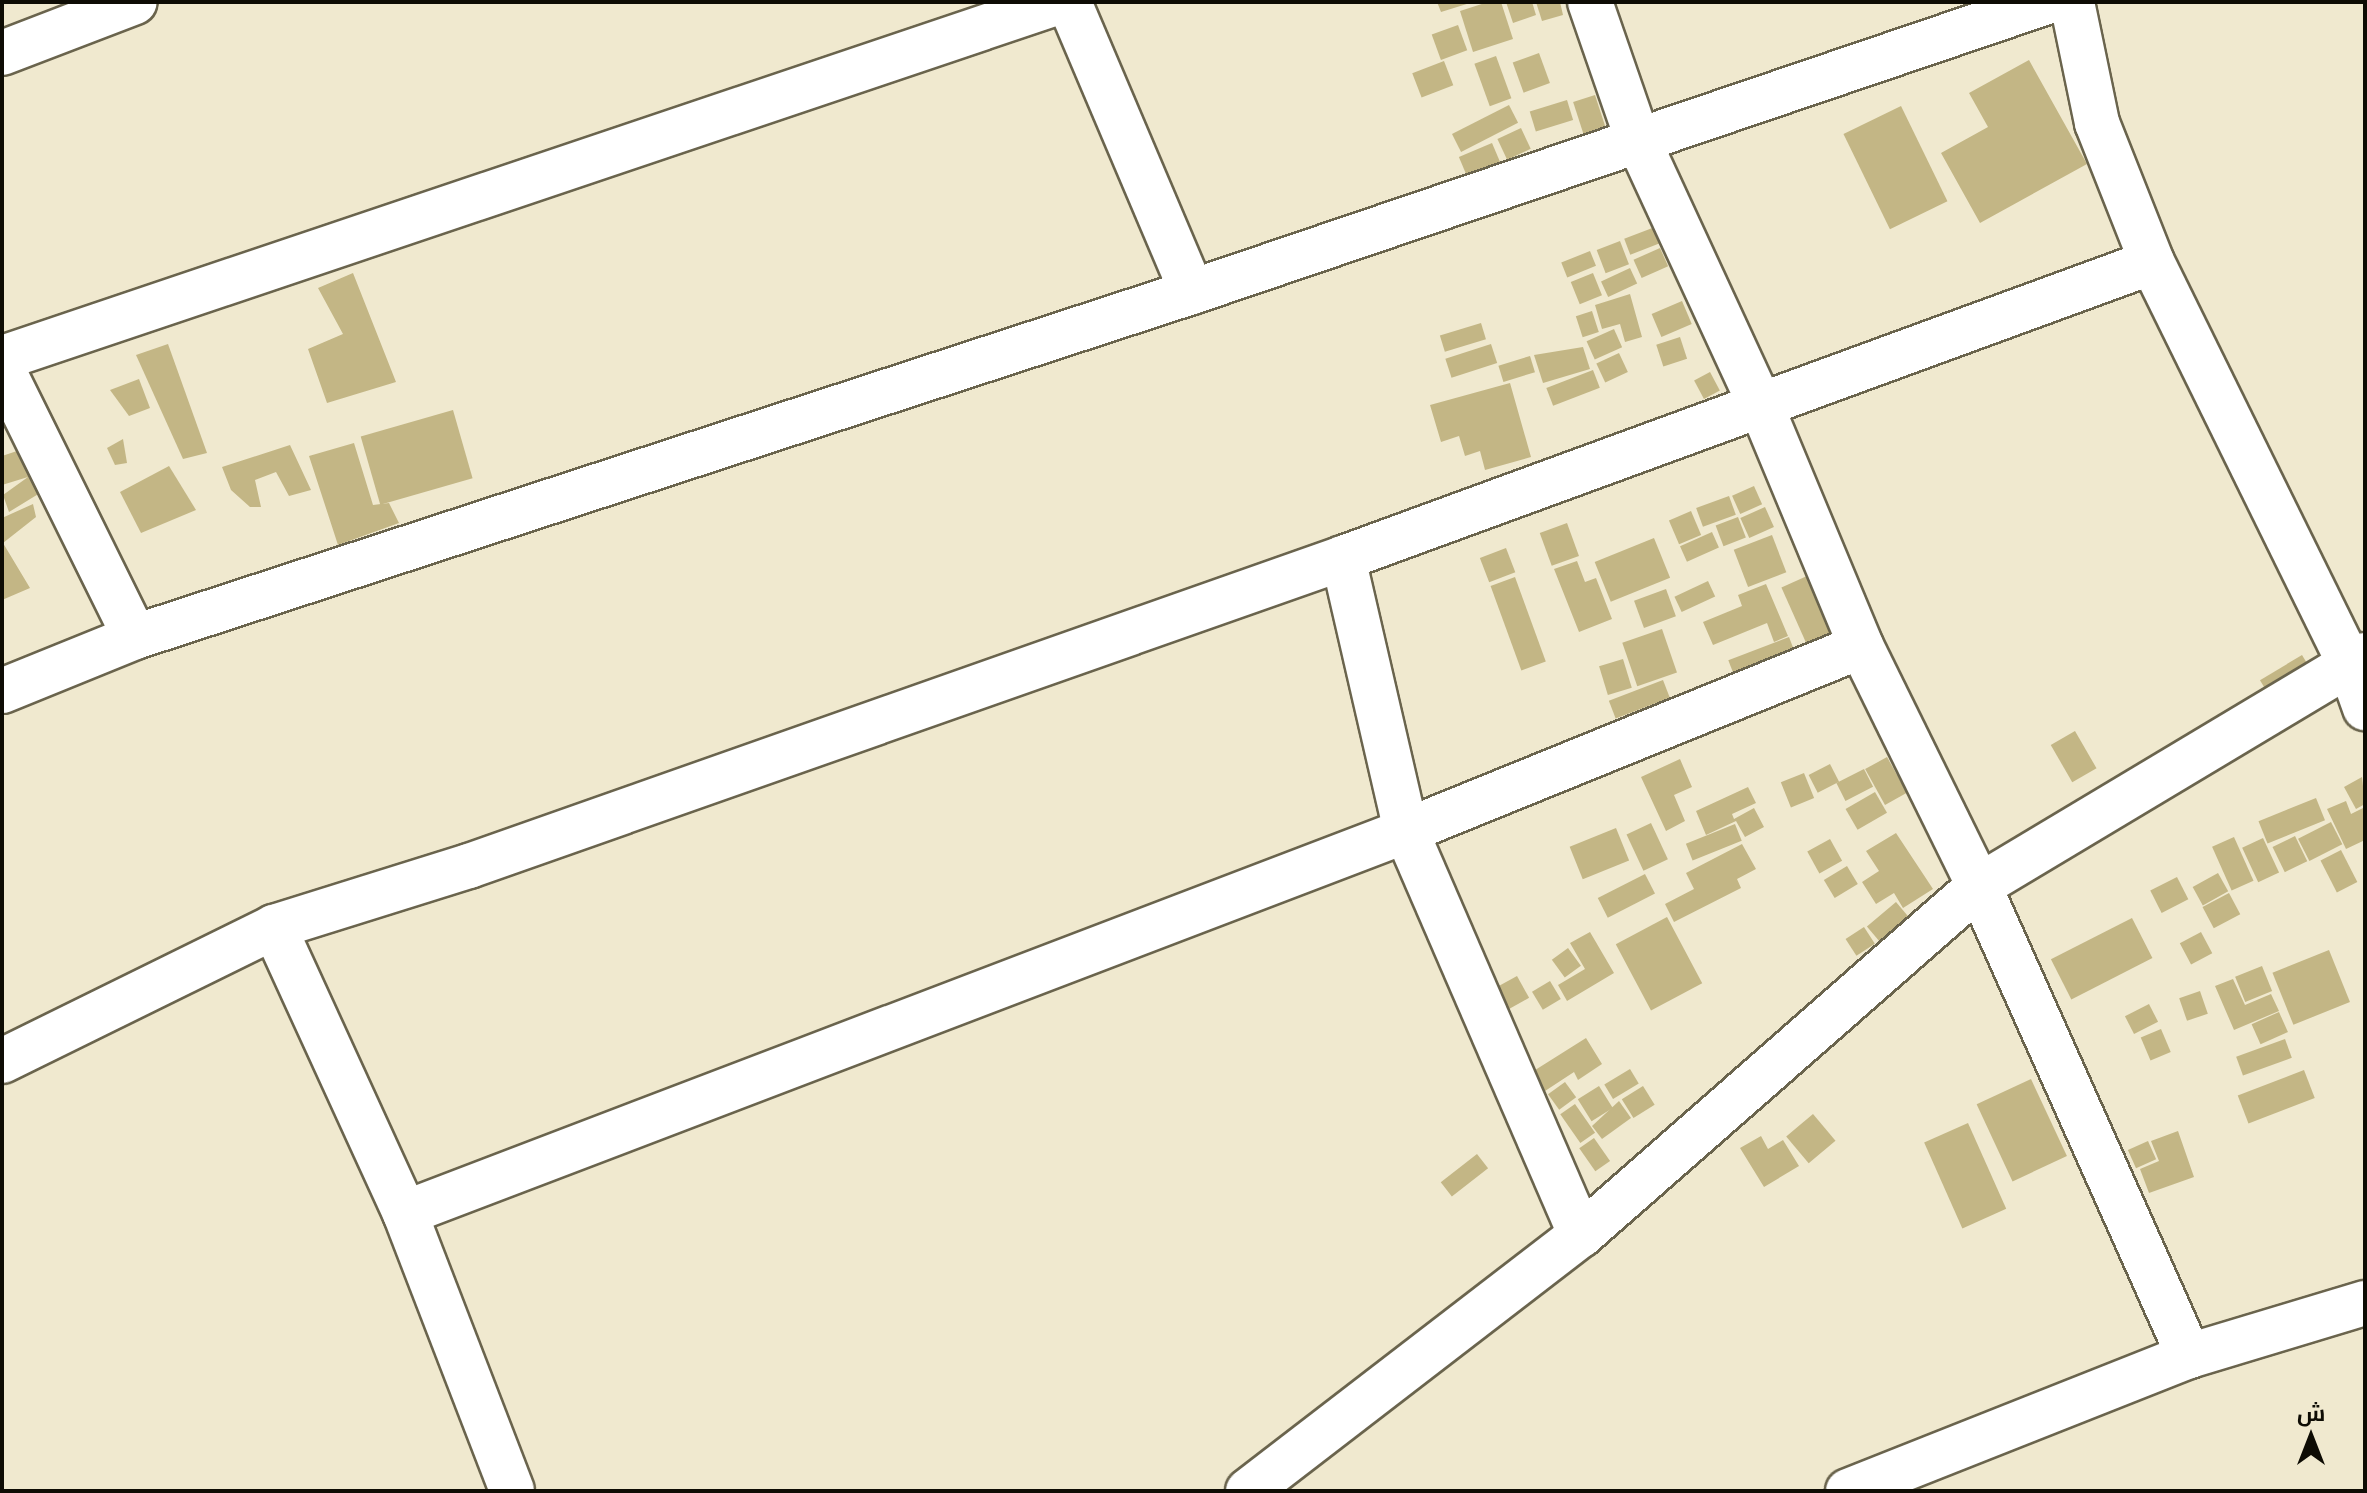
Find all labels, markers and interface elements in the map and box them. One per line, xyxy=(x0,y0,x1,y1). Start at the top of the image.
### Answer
north arrow xyxy=(2271,1397,2351,1477)
text: ش xyxy=(2297,1399,2325,1427)

